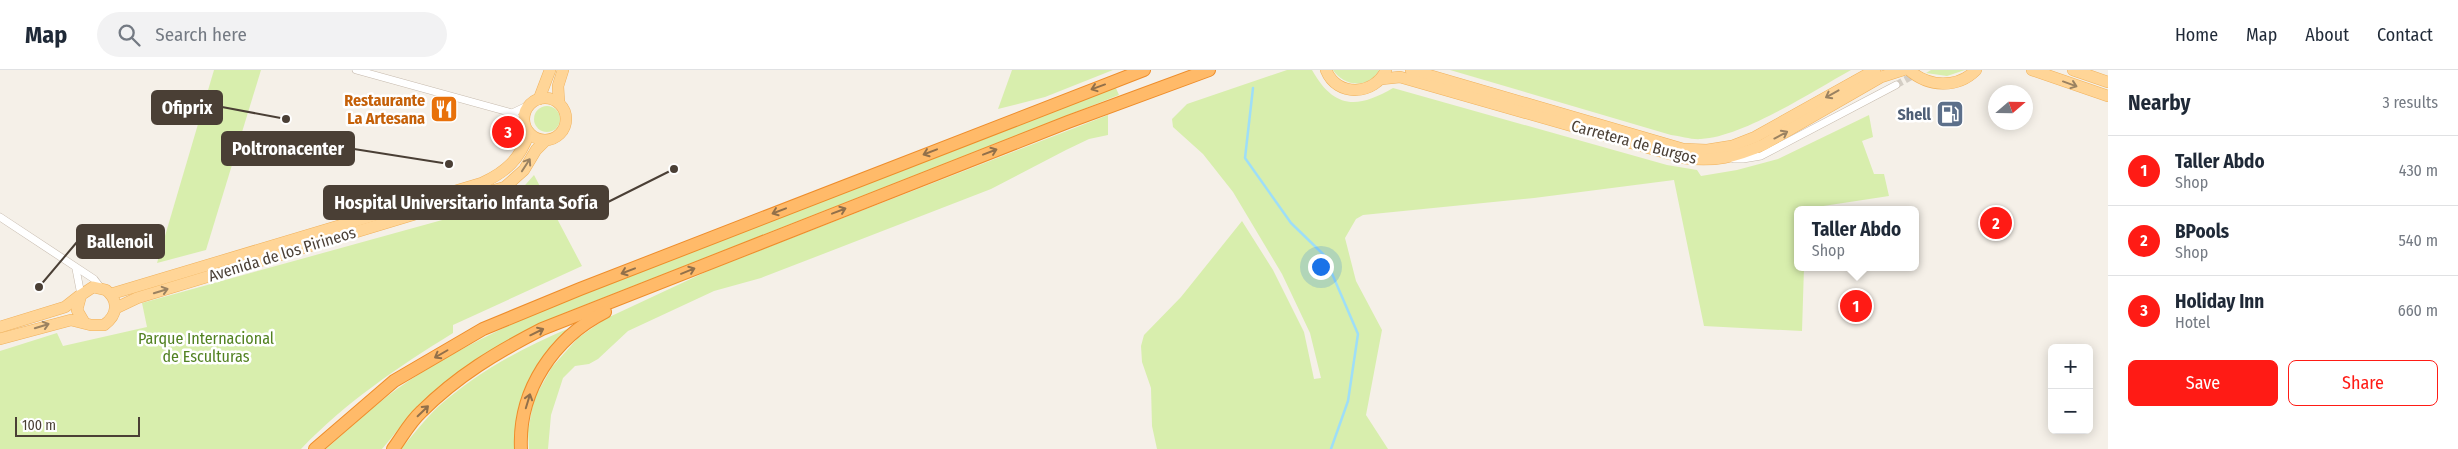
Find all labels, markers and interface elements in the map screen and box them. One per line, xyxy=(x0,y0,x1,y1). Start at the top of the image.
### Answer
search box xyxy=(97,12,447,57)
text: Map xyxy=(25,21,67,49)
icon: search xyxy=(115,21,143,49)
text: Search here xyxy=(155,23,247,46)
text: Home xyxy=(2175,24,2218,46)
text: Map xyxy=(2246,24,2277,46)
text: About xyxy=(2305,24,2349,46)
text: Contact xyxy=(2377,24,2433,46)
one-way arrow xyxy=(2062,80,2077,89)
one-way arrow xyxy=(1091,83,1106,92)
north arrow xyxy=(1988,85,2033,130)
one-way arrow xyxy=(1825,89,1840,99)
text: Nearby xyxy=(2128,90,2190,116)
callout: Ofiprix xyxy=(152,91,222,124)
place label: Restaurante La Artesana xyxy=(344,91,425,128)
text: 3 results xyxy=(2382,93,2438,112)
restaurant icon: Restaurante La Artesana xyxy=(429,94,459,124)
text: Ofiprix xyxy=(162,97,213,119)
fuel station icon: Shell xyxy=(1935,99,1965,129)
place label: Shell xyxy=(1897,105,1932,124)
pin: 3 xyxy=(492,113,524,151)
street label: Carretera de Burgos xyxy=(1569,116,1699,168)
one-way arrow xyxy=(1773,130,1787,140)
callout: Poltronacenter xyxy=(222,132,354,165)
text: Poltronacenter xyxy=(232,138,344,160)
one-way arrow xyxy=(983,147,998,156)
one-way arrow xyxy=(923,148,938,157)
text: Taller Abdo xyxy=(2175,150,2265,173)
one-way arrow xyxy=(522,159,532,173)
text: 1 xyxy=(2141,161,2147,180)
text: 430 m xyxy=(2399,161,2438,180)
text: Shop xyxy=(2175,173,2208,192)
callout: Hospital Universitario Infanta Sofía xyxy=(324,186,608,219)
text: Hospital Universitario Infanta Sofía xyxy=(334,192,598,214)
pin: 2 xyxy=(1980,204,2012,242)
one-way arrow xyxy=(831,206,846,215)
popup xyxy=(1794,206,1919,271)
one-way arrow xyxy=(772,207,787,216)
text: Taller Abdo xyxy=(1812,218,1901,241)
text: BPools xyxy=(2175,220,2229,243)
street label: Avenida de los Pirineos xyxy=(206,222,358,285)
callout: Ballenoil xyxy=(77,225,164,258)
text: Ballenoil xyxy=(87,231,153,253)
text: 2 xyxy=(2140,231,2148,250)
text: 540 m xyxy=(2399,231,2438,250)
text: Shop xyxy=(1812,241,1845,260)
text: Shop xyxy=(2175,243,2208,262)
your location xyxy=(1308,254,1334,280)
one-way arrow xyxy=(680,266,695,275)
one-way arrow xyxy=(620,267,635,276)
one-way arrow xyxy=(153,285,169,295)
pin: 1 xyxy=(1840,287,1872,325)
text: Holiday Inn xyxy=(2175,290,2264,313)
text: 3 xyxy=(2140,301,2148,320)
text: 660 m xyxy=(2398,301,2438,320)
text: Hotel xyxy=(2175,313,2210,332)
one-way arrow xyxy=(33,321,49,331)
one-way arrow xyxy=(529,327,544,336)
park label: Parque Internacional de Esculturas xyxy=(138,329,274,366)
map controls xyxy=(2048,344,2093,434)
button: + xyxy=(2048,344,2093,389)
one-way arrow xyxy=(435,349,449,359)
button: Save xyxy=(2128,360,2278,406)
button: Share xyxy=(2288,360,2438,406)
button: − xyxy=(2048,389,2093,434)
one-way arrow xyxy=(523,393,533,409)
one-way arrow xyxy=(417,405,429,417)
scale bar xyxy=(15,414,140,437)
text: 100 m xyxy=(22,417,56,434)

